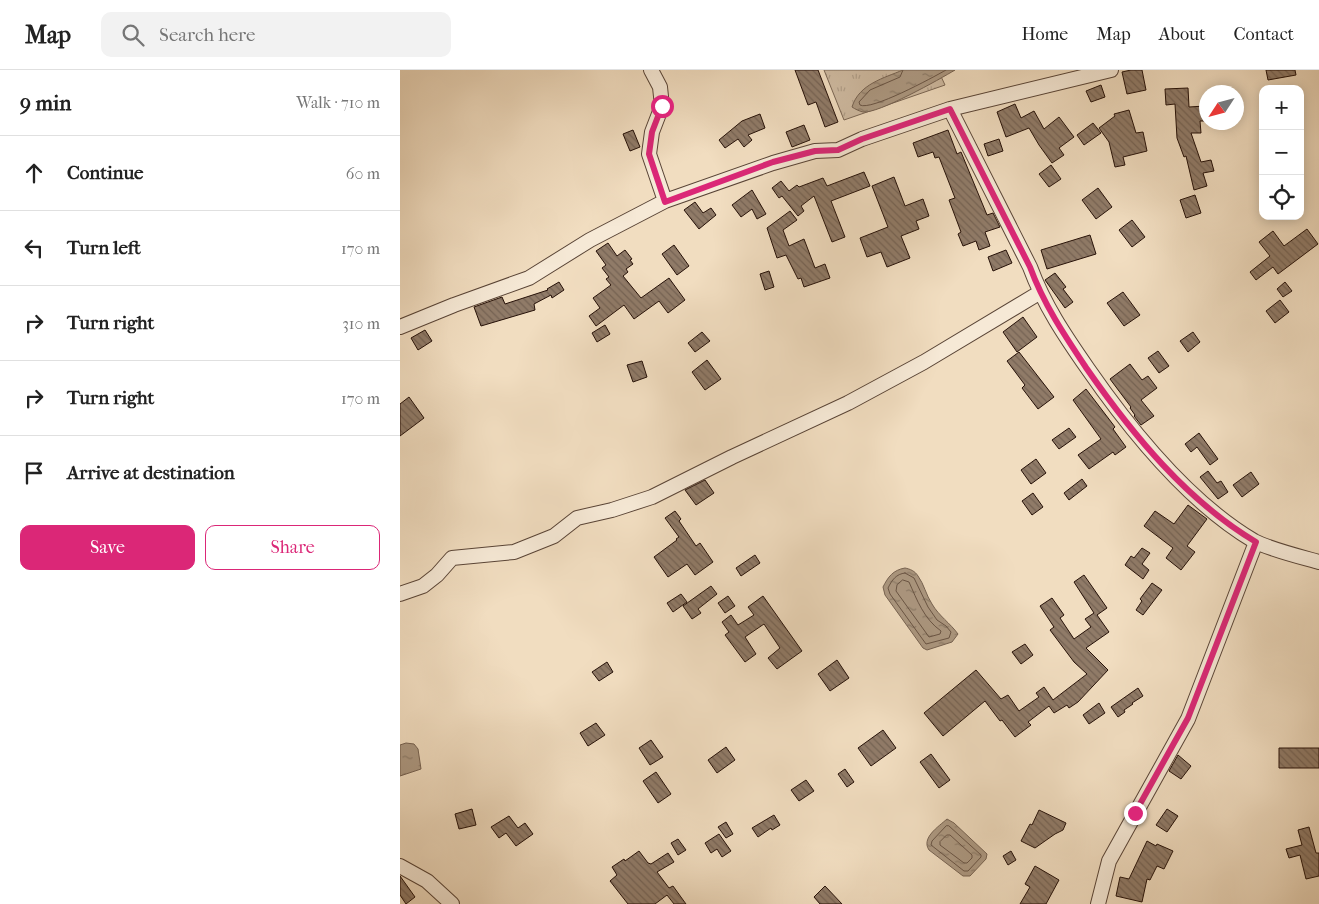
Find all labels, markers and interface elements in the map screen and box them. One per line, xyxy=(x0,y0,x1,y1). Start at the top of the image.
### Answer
search box xyxy=(101,12,451,57)
text: Map xyxy=(25,21,71,49)
icon: search xyxy=(119,21,147,49)
text: Search here xyxy=(159,24,255,46)
text: Home xyxy=(1021,24,1068,45)
text: Map xyxy=(1096,24,1131,45)
text: About xyxy=(1159,24,1205,45)
text: Contact xyxy=(1233,24,1294,45)
north arrow xyxy=(1199,85,1244,130)
map controls xyxy=(1259,85,1304,220)
button: + xyxy=(1259,85,1304,130)
text: 9 min xyxy=(20,91,71,115)
text: Walk · 710 m xyxy=(296,93,380,112)
route start xyxy=(651,95,674,118)
button: − xyxy=(1259,130,1304,175)
icon: ahead xyxy=(20,159,48,187)
text: Continue xyxy=(67,162,143,184)
text: 60 m xyxy=(346,164,380,183)
button: locate xyxy=(1259,175,1304,220)
icon: left xyxy=(20,234,48,262)
text: Turn left xyxy=(67,237,141,259)
text: 170 m xyxy=(341,239,380,258)
icon: right xyxy=(20,309,48,337)
text: Turn right xyxy=(67,312,154,334)
text: 310 m xyxy=(342,314,380,333)
icon: right xyxy=(20,384,48,412)
text: Turn right xyxy=(67,387,154,409)
text: 170 m xyxy=(341,389,380,408)
icon: arrive xyxy=(20,459,48,487)
text: Arrive at destination xyxy=(67,462,235,484)
button: Save xyxy=(20,525,195,570)
button: Share xyxy=(205,525,380,570)
route end xyxy=(1124,802,1147,825)

